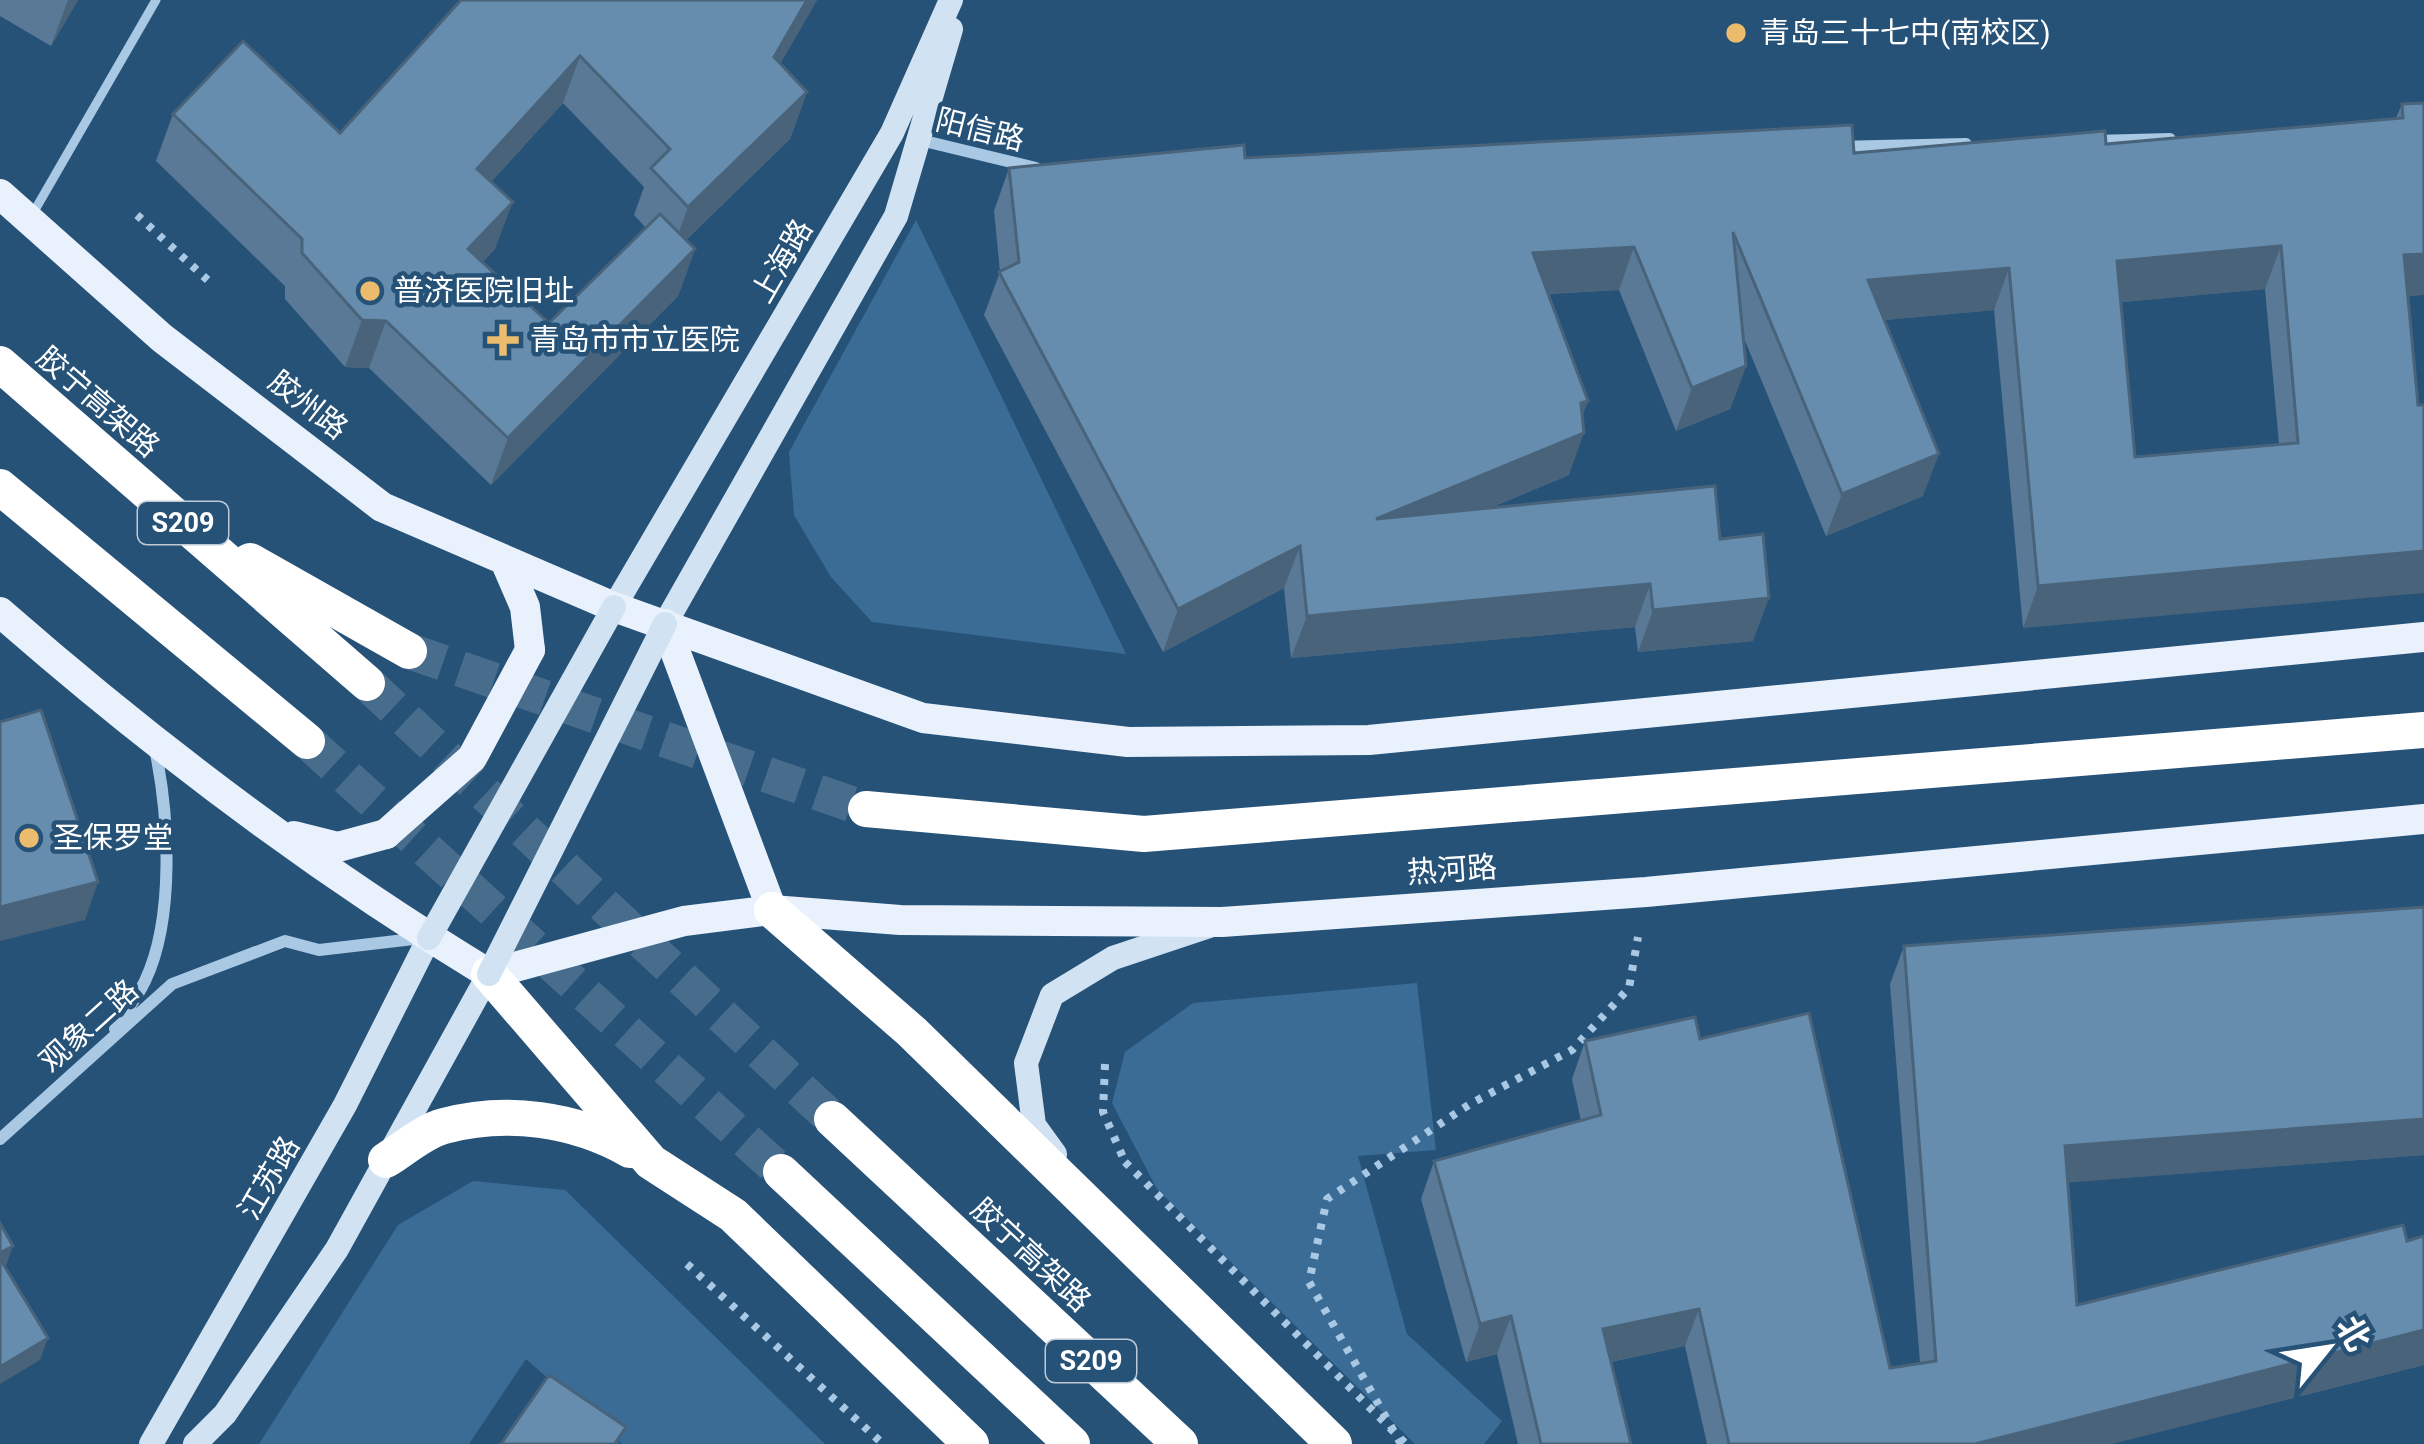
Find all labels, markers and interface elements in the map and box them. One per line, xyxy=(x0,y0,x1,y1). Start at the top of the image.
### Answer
place label: 青岛三十七中(南校区) xyxy=(1760,15,2051,50)
marker: 青岛三十七中(南校区) xyxy=(1723,20,1749,46)
street label: 阳信路 xyxy=(932,102,1028,157)
street label: 上海路 xyxy=(744,213,819,308)
place label: 普济医院旧址 xyxy=(394,273,574,308)
marker: 普济医院旧址 xyxy=(357,278,383,304)
place label: 青岛市市立医院 xyxy=(530,322,740,357)
marker: 青岛市市立医院 xyxy=(487,324,519,356)
street label: 胶宁高架路 xyxy=(30,339,166,464)
street label: 胶州路 xyxy=(262,363,355,446)
road number: S209 xyxy=(138,502,228,544)
place label: 圣保罗堂 xyxy=(53,820,173,855)
marker: 圣保罗堂 xyxy=(16,825,42,851)
street label: 热河路 xyxy=(1406,849,1498,890)
street label: 观象二路 xyxy=(32,972,145,1079)
street label: 江苏路 xyxy=(231,1130,306,1225)
street label: 胶宁高架路 xyxy=(965,1191,1098,1319)
north arrow xyxy=(2268,1288,2388,1408)
text: 北 xyxy=(2328,1309,2379,1357)
road number: S209 xyxy=(1046,1340,1136,1382)

